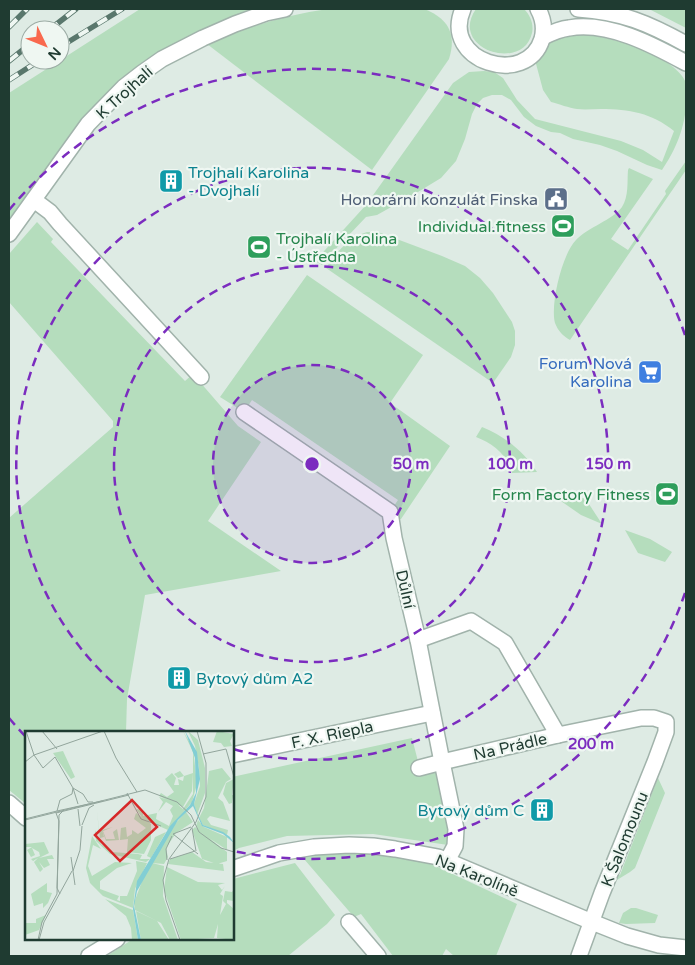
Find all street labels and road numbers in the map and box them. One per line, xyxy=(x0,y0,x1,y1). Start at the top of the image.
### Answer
street label: K Trojhalí xyxy=(92,62,157,124)
street label: Důlní xyxy=(391,568,419,611)
street label: F. X. Riepla xyxy=(289,717,375,753)
street label: Na Prádle xyxy=(471,729,549,765)
street label: K Šalomounu xyxy=(597,789,653,890)
street label: Na Karolíně xyxy=(432,850,521,902)

